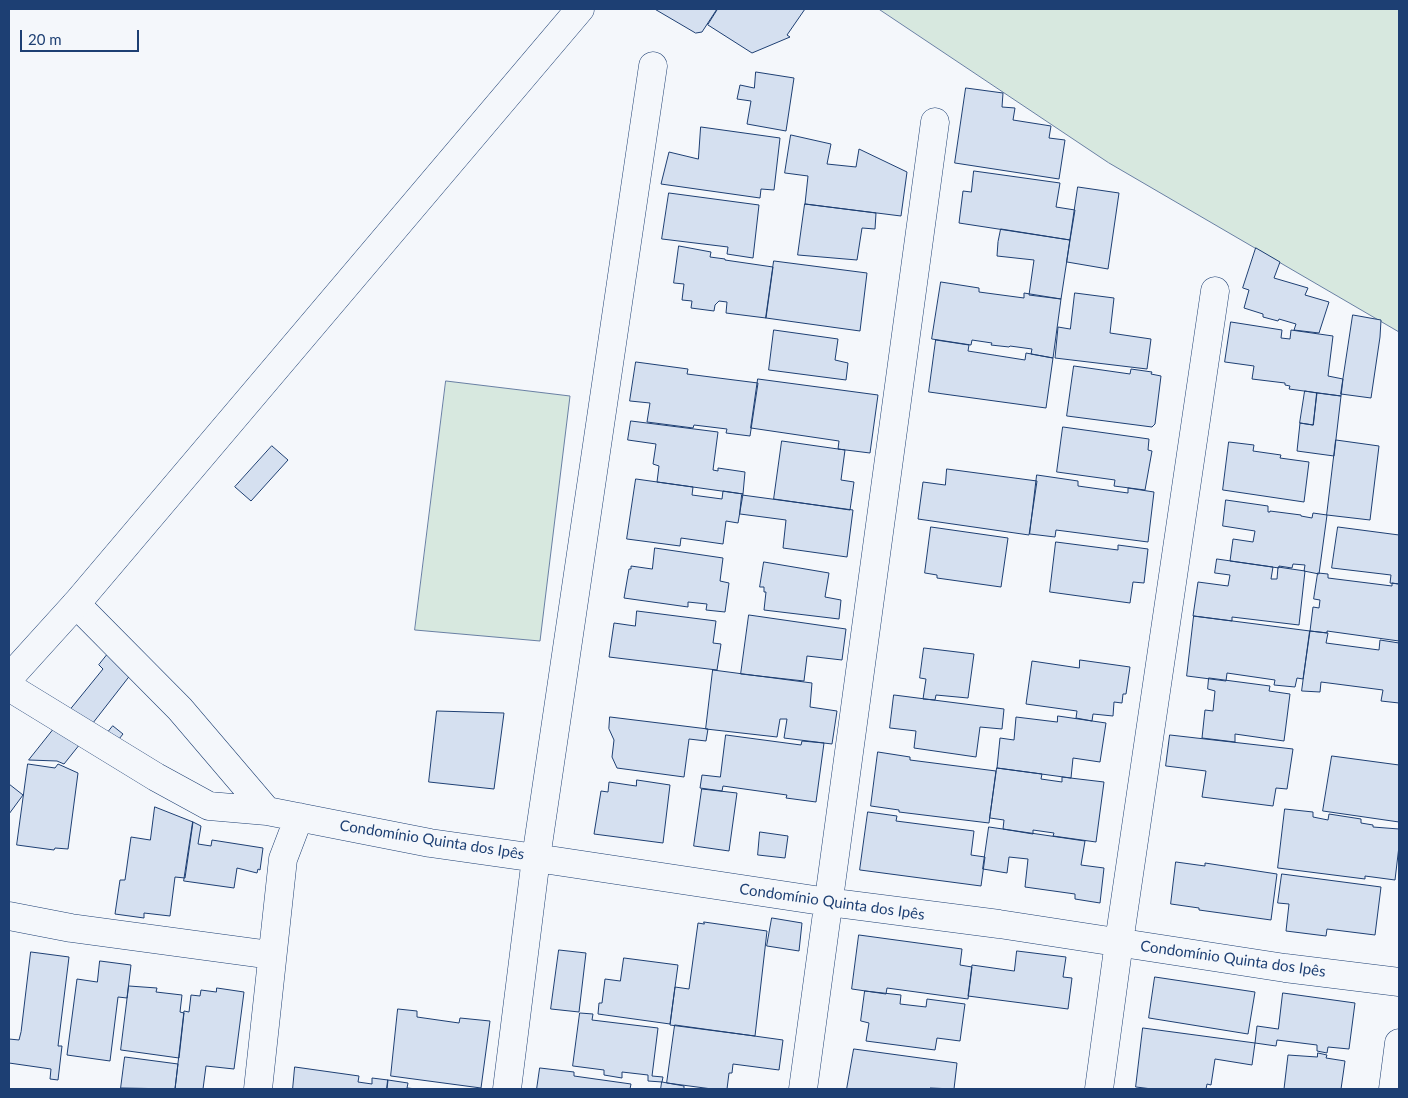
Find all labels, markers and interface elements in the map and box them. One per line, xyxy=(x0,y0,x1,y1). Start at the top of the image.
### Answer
scale bar xyxy=(22,20,141,52)
text: 20 m xyxy=(28,30,62,48)
street label: Condomínio Quinta dos Ipês xyxy=(338,816,526,864)
street label: Condomínio Quinta dos Ipês xyxy=(738,880,926,924)
street label: Condomínio Quinta dos Ipês xyxy=(1139,937,1327,981)

